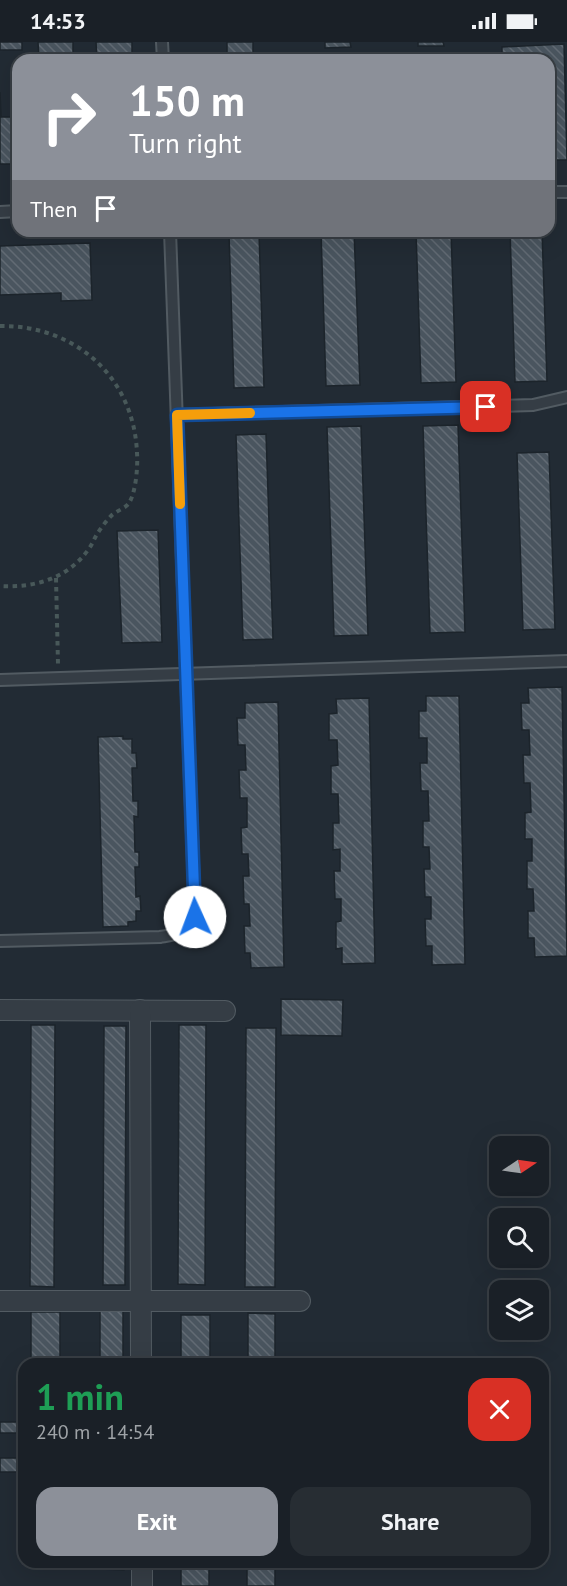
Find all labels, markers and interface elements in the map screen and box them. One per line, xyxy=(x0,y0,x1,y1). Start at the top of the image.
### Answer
text: 14:53 xyxy=(30,7,86,35)
text: 150 m xyxy=(129,73,245,128)
icon: right xyxy=(30,78,108,156)
text: Turn right xyxy=(129,126,242,160)
icon: arrive xyxy=(89,192,122,225)
text: Then xyxy=(30,195,77,223)
pin xyxy=(460,381,511,432)
icon: arrive xyxy=(469,390,502,423)
position arrow xyxy=(163,885,227,949)
north arrow xyxy=(489,1136,549,1196)
map controls xyxy=(489,1136,549,1340)
button: search xyxy=(489,1208,549,1268)
button: layers xyxy=(489,1280,549,1340)
text: 1 min xyxy=(36,1373,124,1420)
button: close xyxy=(468,1378,531,1441)
text: 240 m · 14:54 xyxy=(36,1419,154,1445)
button: Exit xyxy=(36,1487,278,1556)
button: Share xyxy=(290,1487,531,1556)

